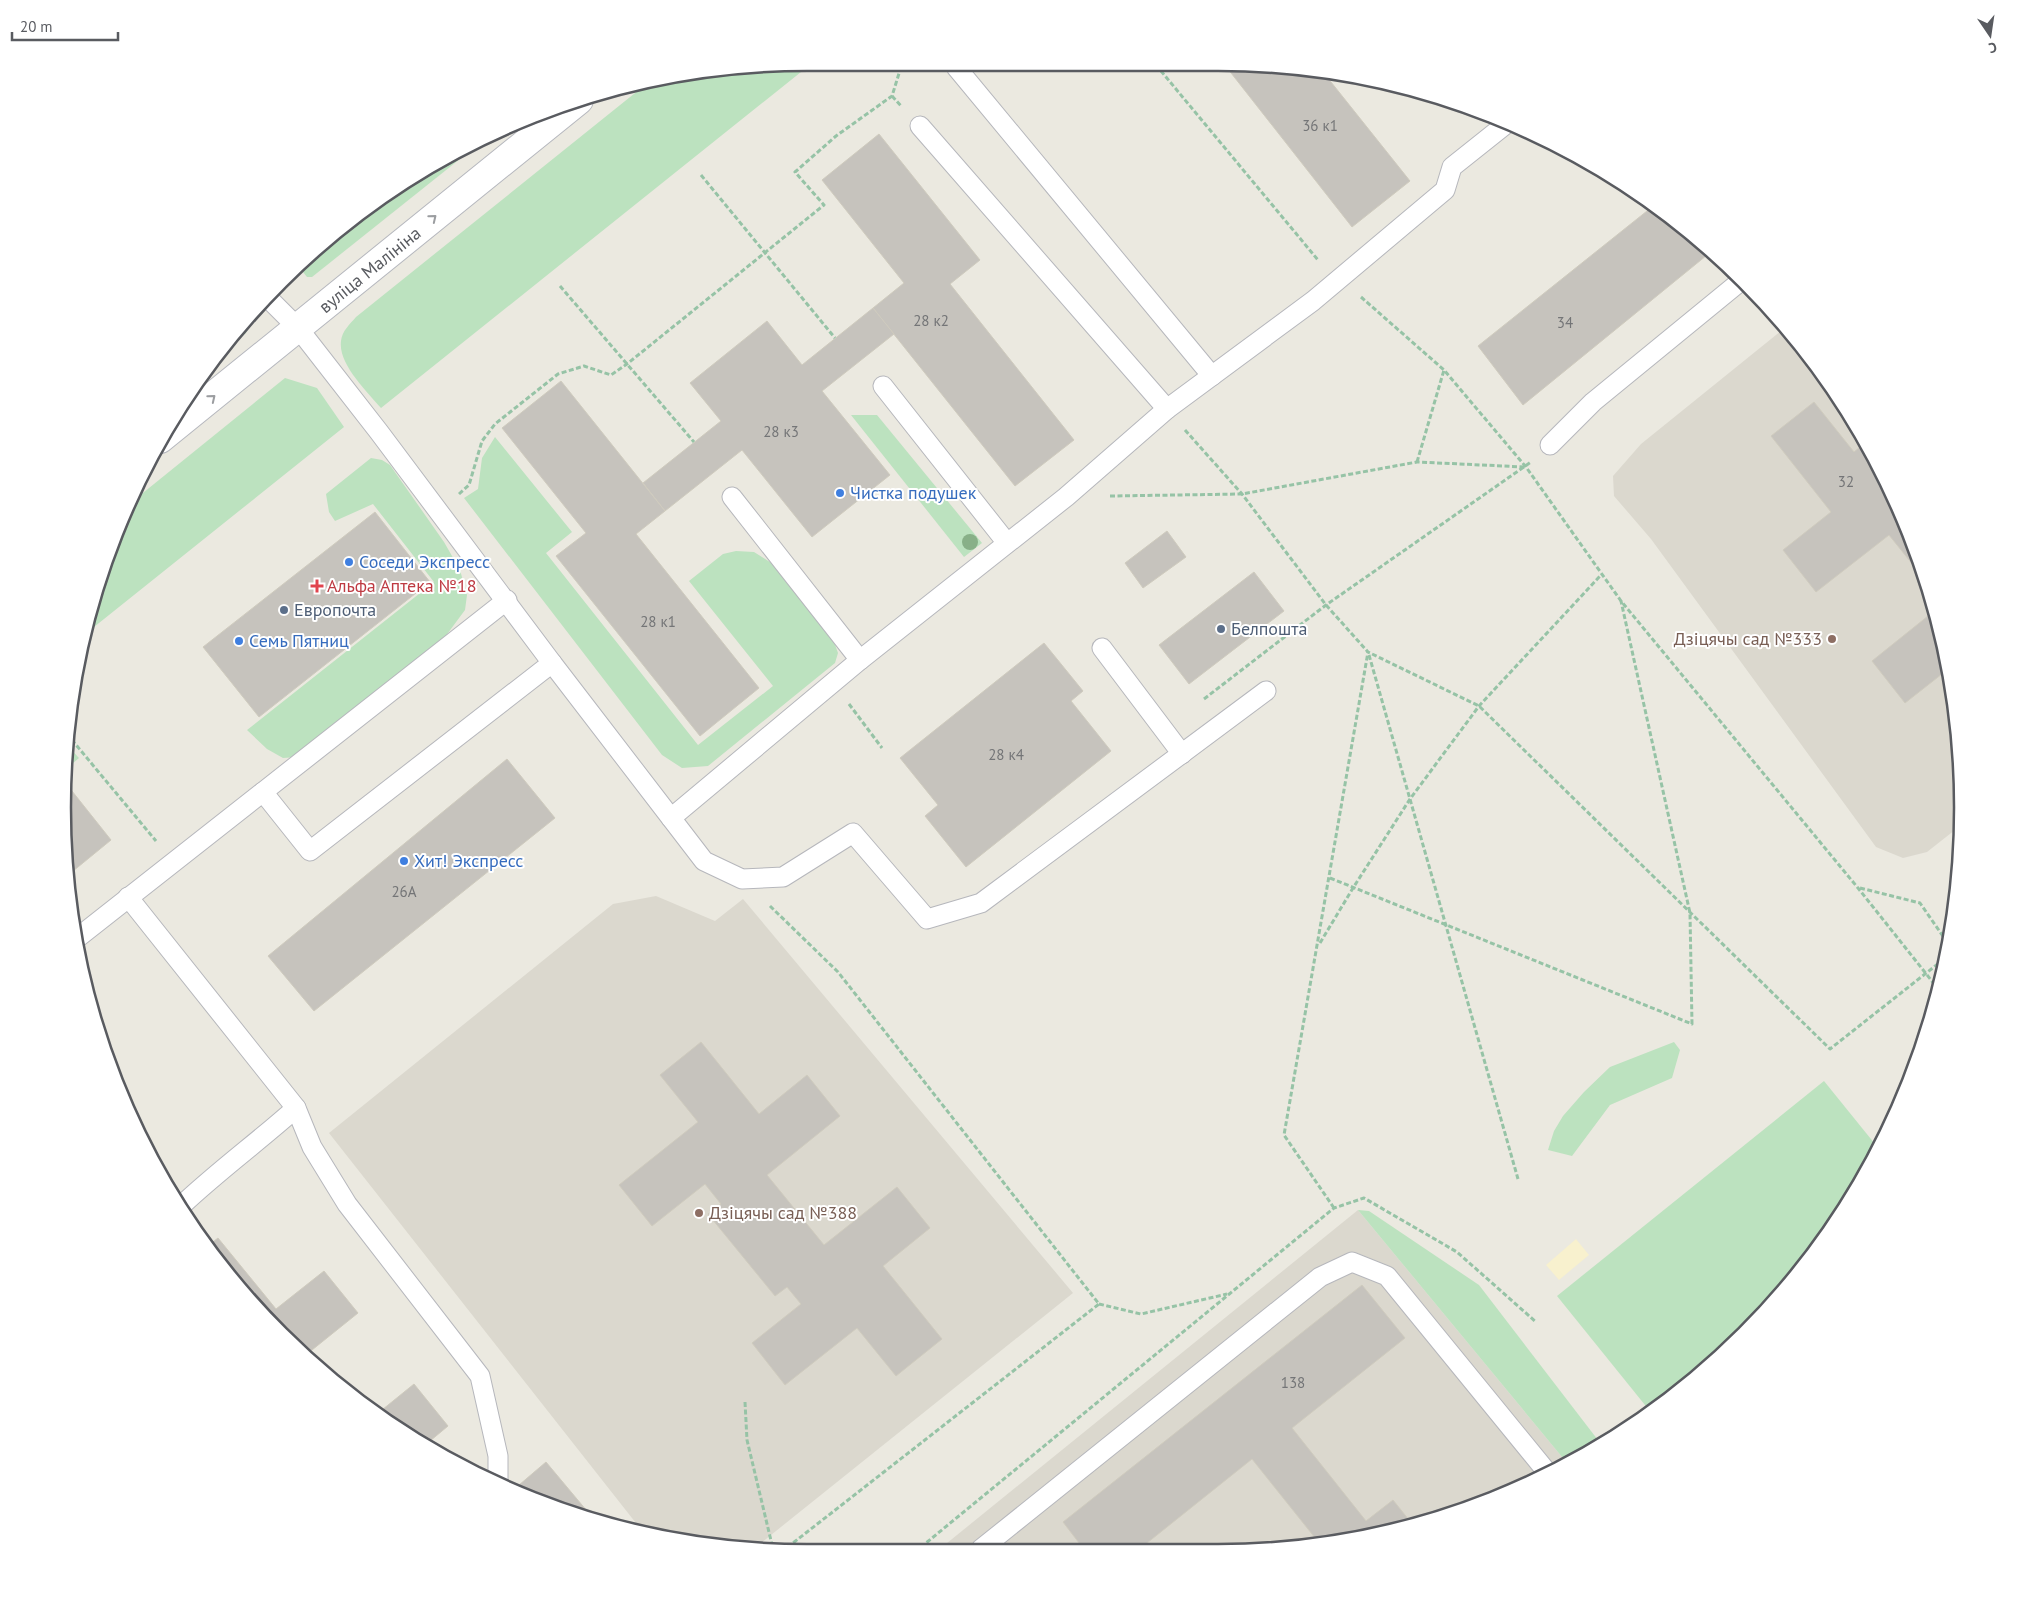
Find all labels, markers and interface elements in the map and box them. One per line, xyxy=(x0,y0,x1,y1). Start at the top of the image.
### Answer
scale bar xyxy=(12,10,119,42)
north arrow xyxy=(1965,10,2015,60)
text: 20 m xyxy=(20,17,53,36)
text: С xyxy=(1987,38,1999,57)
house number: 36 к1 xyxy=(1302,116,1338,135)
one-way arrow xyxy=(427,216,436,224)
street label: вуліца Малініна xyxy=(314,221,425,318)
house number: 28 к2 xyxy=(913,311,949,330)
house number: 34 xyxy=(1557,313,1573,332)
one-way arrow xyxy=(206,395,215,403)
house number: 28 к3 xyxy=(763,422,799,441)
house number: 32 xyxy=(1838,472,1854,491)
place label: Чистка подушек xyxy=(850,481,977,504)
marker: Чистка подушек xyxy=(834,487,846,499)
place label: Соседи Экспресс xyxy=(359,550,490,573)
marker: Соседи Экспресс xyxy=(343,556,355,568)
place label: Альфа Аптека №18 xyxy=(327,574,477,597)
marker: Альфа Аптека №18 xyxy=(311,580,323,592)
place label: Европочта xyxy=(294,598,376,621)
marker: Европочта xyxy=(278,604,290,616)
house number: 28 к1 xyxy=(640,612,676,631)
place label: Белпошта xyxy=(1231,617,1307,640)
marker: Белпошта xyxy=(1215,623,1227,635)
place label: Дзіцячы сад №333 xyxy=(1674,627,1822,650)
place label: Семь Пятниц xyxy=(249,629,349,652)
marker: Дзіцячы сад №333 xyxy=(1826,633,1838,645)
marker: Семь Пятниц xyxy=(233,635,245,647)
house number: 28 к4 xyxy=(988,745,1024,764)
place label: Хит! Экспресс xyxy=(414,849,523,872)
marker: Хит! Экспресс xyxy=(398,855,410,867)
house number: 26А xyxy=(391,882,417,901)
place label: Дзіцячы сад №388 xyxy=(709,1201,857,1224)
marker: Дзіцячы сад №388 xyxy=(693,1207,705,1219)
house number: 138 xyxy=(1281,1373,1305,1392)

